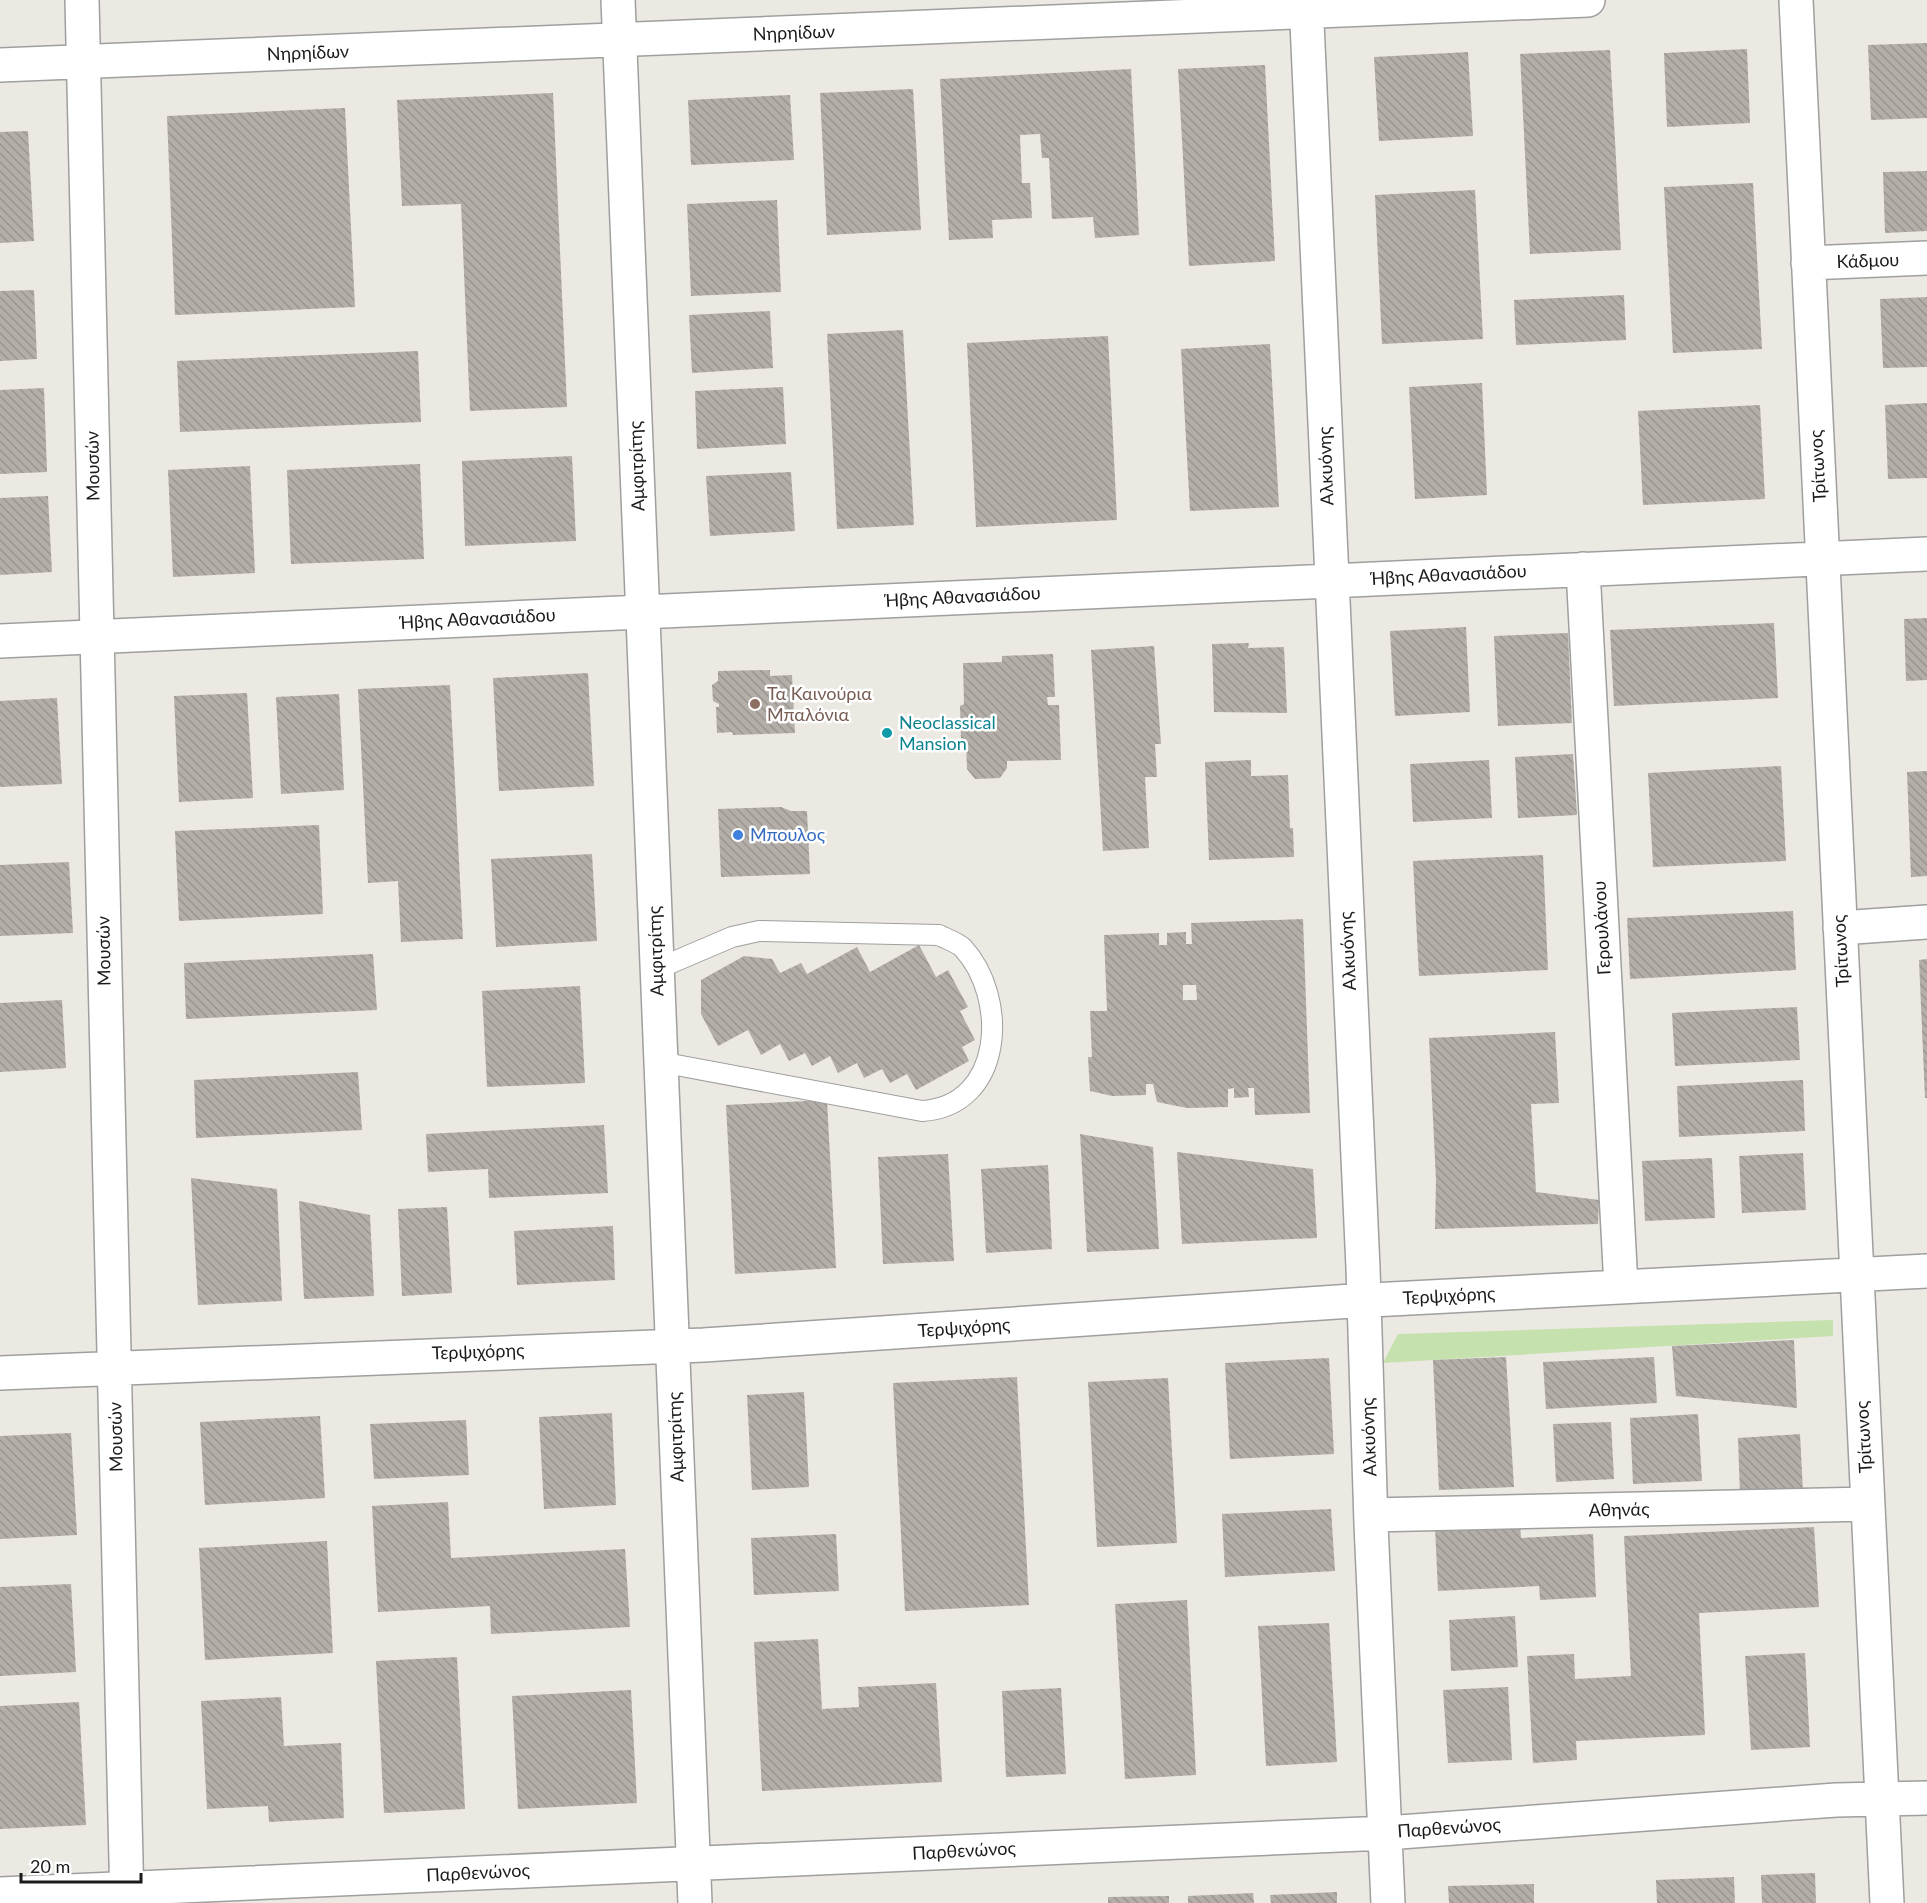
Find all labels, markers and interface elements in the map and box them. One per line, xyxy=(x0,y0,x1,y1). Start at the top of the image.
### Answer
street label: Νηρηίδων xyxy=(752,20,835,44)
street label: Νηρηίδων xyxy=(266,40,349,64)
street label: Κάδμου xyxy=(1836,248,1900,272)
street label: Αμφιτρίτης xyxy=(623,420,649,512)
street label: Αλκυόνης xyxy=(1313,426,1337,506)
street label: Τρίτωνος xyxy=(1804,429,1830,503)
street label: Μουσών xyxy=(80,431,104,501)
street label: Ήβης Αθανασιάδου xyxy=(1369,559,1527,589)
street label: Ήβης Αθανασιάδου xyxy=(883,581,1041,611)
street label: Ήβης Αθανασιάδου xyxy=(398,603,556,633)
place label: Τα Καινούρια Μπαλόνια xyxy=(767,682,872,725)
marker: Τα Καινούρια Μπαλόνια xyxy=(748,697,762,711)
place label: Neoclassical Mansion xyxy=(899,711,996,754)
marker: Neoclassical Mansion xyxy=(880,726,894,740)
place label: Μπουλος xyxy=(750,823,826,845)
marker: Μπουλος xyxy=(731,828,745,842)
street label: Γερουλάνου xyxy=(1588,880,1614,976)
street label: Αμφιτρίτης xyxy=(642,905,668,997)
street label: Αλκυόνης xyxy=(1334,910,1360,991)
street label: Τρίτωνος xyxy=(1827,914,1853,988)
street label: Μουσών xyxy=(91,916,115,986)
street label: Τερψιχόρης xyxy=(1402,1282,1496,1308)
street label: Τερψιχόρης xyxy=(917,1313,1012,1341)
street label: Τερψιχόρης xyxy=(431,1338,525,1364)
street label: Αμφιτρίτης xyxy=(662,1391,688,1483)
street label: Αλκυόνης xyxy=(1356,1397,1380,1477)
street label: Τρίτωνος xyxy=(1850,1400,1876,1474)
street label: Μουσών xyxy=(103,1402,127,1472)
street label: Αθηνάς xyxy=(1588,1497,1650,1521)
street label: Παρθενώνος xyxy=(1397,1812,1502,1842)
street label: Παρθενώνος xyxy=(912,1836,1017,1864)
scale bar xyxy=(21,1846,141,1884)
text: 20 m xyxy=(30,1855,70,1877)
street label: Παρθενώνος xyxy=(426,1858,531,1886)

